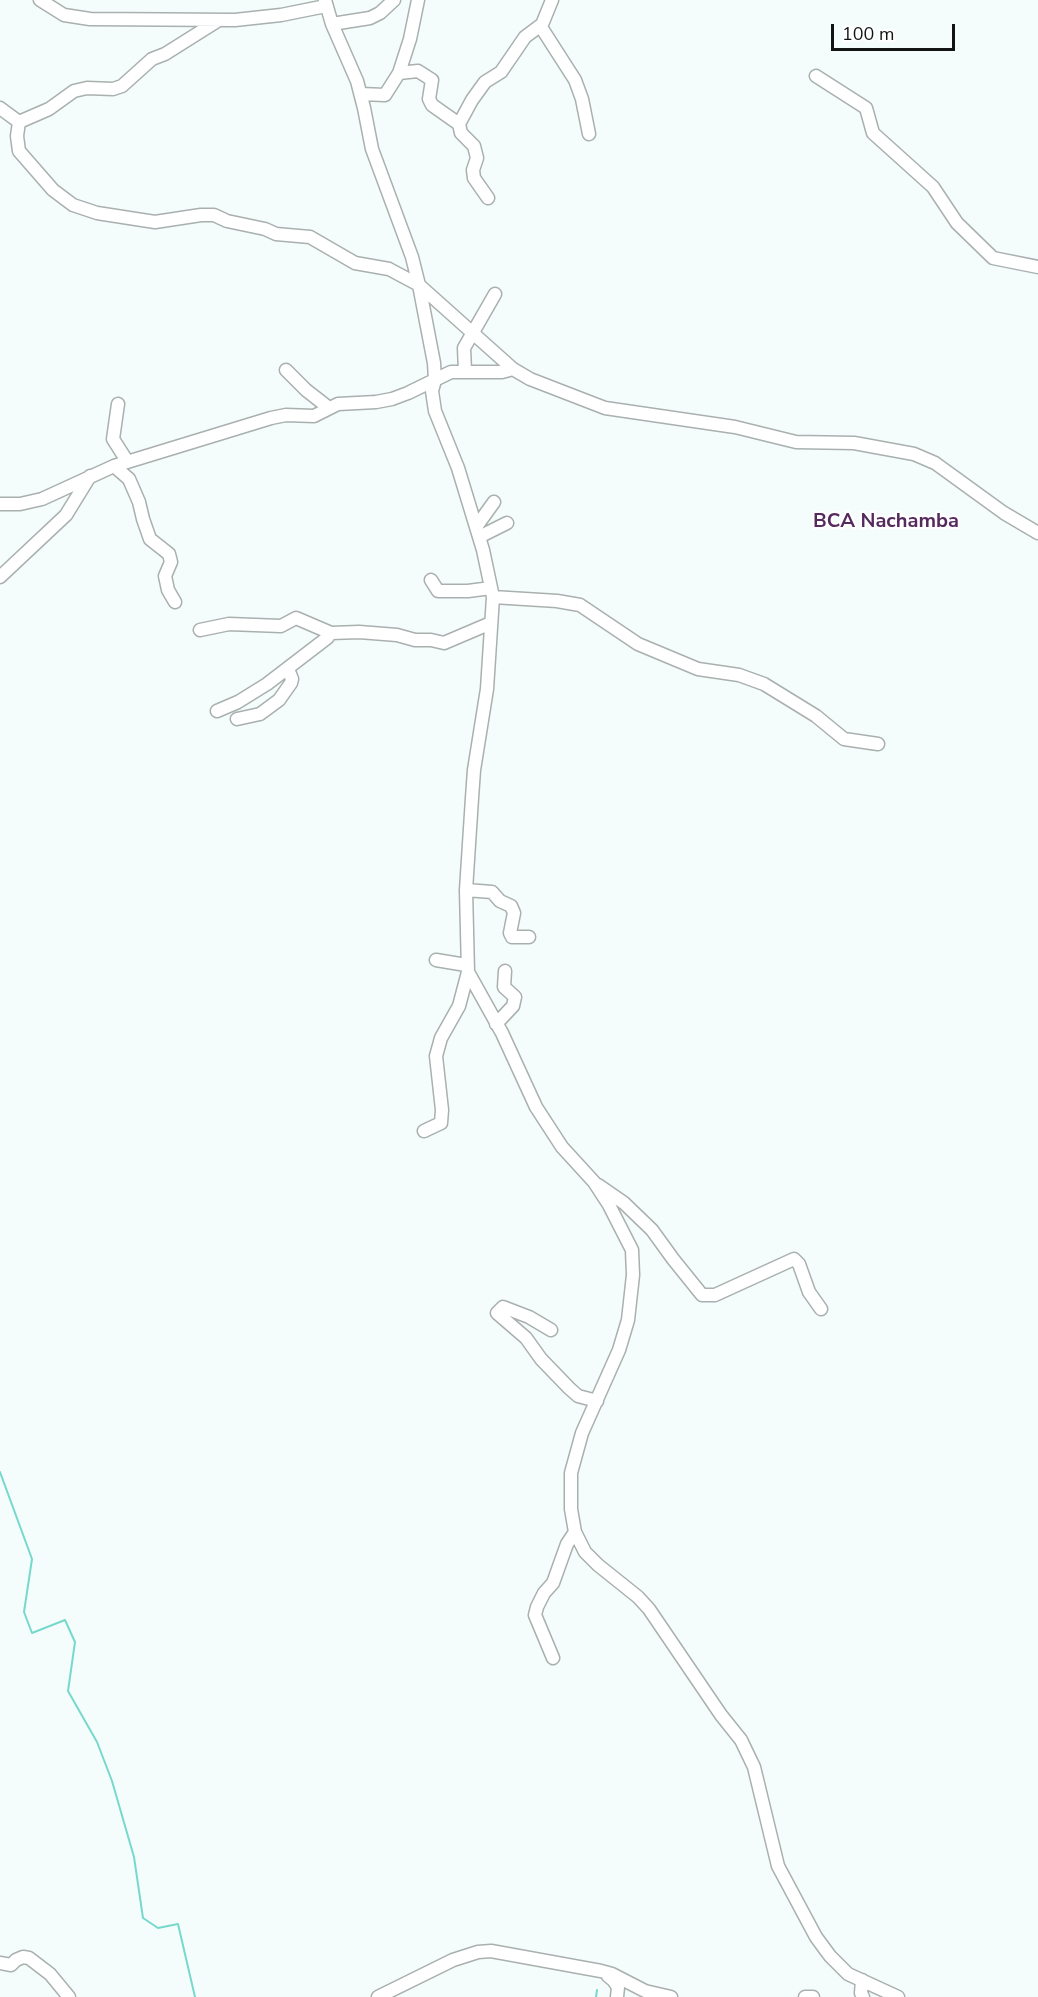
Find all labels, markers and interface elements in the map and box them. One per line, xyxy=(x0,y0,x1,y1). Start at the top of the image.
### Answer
scale bar xyxy=(834,12,958,50)
text: 100 m xyxy=(842,22,894,46)
district label: BCA Nachamba xyxy=(813,510,959,534)

